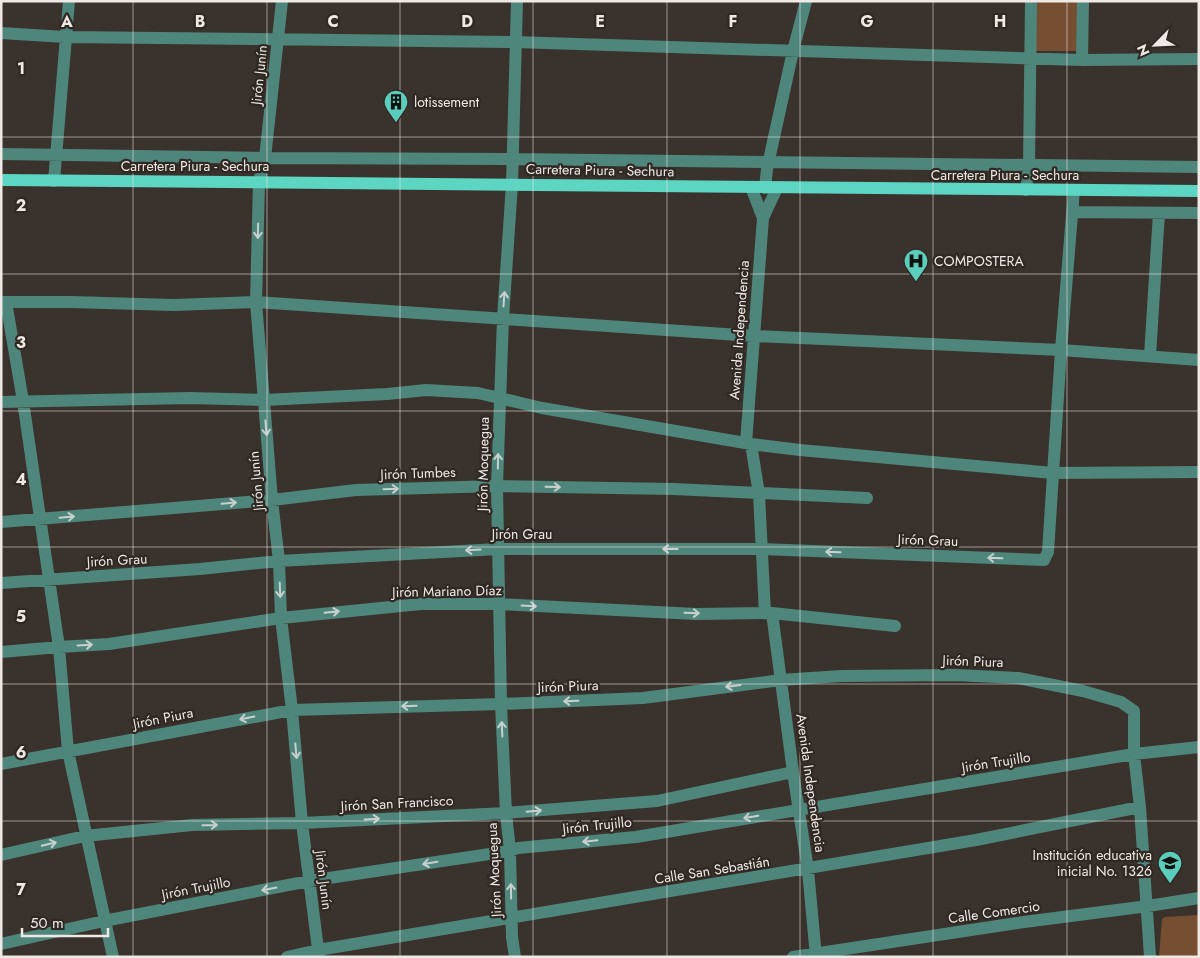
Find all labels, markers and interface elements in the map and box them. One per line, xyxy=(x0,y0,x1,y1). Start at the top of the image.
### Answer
text: A xyxy=(60,10,73,33)
text: B xyxy=(195,10,205,33)
text: C xyxy=(327,10,339,33)
text: D xyxy=(461,10,473,33)
text: E xyxy=(595,10,605,33)
text: F xyxy=(729,10,737,33)
text: G xyxy=(860,10,874,33)
text: H xyxy=(994,10,1006,33)
north arrow xyxy=(1130,20,1180,70)
text: N xyxy=(1132,41,1155,59)
street label: Jirón Junín xyxy=(246,44,272,108)
text: 1 xyxy=(17,57,25,80)
building icon: lotissement xyxy=(383,89,409,123)
place label: lotissement xyxy=(414,92,480,112)
street label: Carretera Piura - Sechura xyxy=(121,156,269,176)
street label: Carretera Piura - Sechura xyxy=(526,159,674,181)
street label: Carretera Piura - Sechura xyxy=(931,165,1079,185)
text: 2 xyxy=(16,194,26,217)
one-way arrow xyxy=(253,222,263,238)
hospital icon: COMPOSTERA xyxy=(903,248,929,282)
place label: COMPOSTERA xyxy=(934,251,1024,271)
street label: Avenida Independencia xyxy=(724,260,754,400)
one-way arrow xyxy=(500,291,509,307)
text: 3 xyxy=(16,331,26,354)
street label: Jirón Moquegua xyxy=(472,417,494,513)
one-way arrow xyxy=(261,419,271,435)
street label: Jirón Junín xyxy=(243,450,269,514)
one-way arrow xyxy=(493,453,503,470)
street label: Jirón Tumbes xyxy=(378,462,456,484)
text: 4 xyxy=(15,468,27,491)
one-way arrow xyxy=(545,482,561,492)
one-way arrow xyxy=(382,484,399,494)
one-way arrow xyxy=(221,499,237,508)
one-way arrow xyxy=(59,512,75,522)
street label: Jirón Grau xyxy=(490,524,552,544)
street label: Jirón Grau xyxy=(895,529,959,551)
one-way arrow xyxy=(663,544,679,554)
one-way arrow xyxy=(465,545,481,554)
one-way arrow xyxy=(825,547,842,557)
street label: Jirón Grau xyxy=(84,548,148,572)
one-way arrow xyxy=(988,553,1004,563)
street label: Jirón Mariano Díaz xyxy=(390,580,503,602)
one-way arrow xyxy=(275,581,285,597)
one-way arrow xyxy=(521,601,537,610)
text: 5 xyxy=(16,605,26,628)
one-way arrow xyxy=(324,607,340,616)
one-way arrow xyxy=(683,609,699,618)
one-way arrow xyxy=(76,641,92,650)
street label: Jirón Piura xyxy=(940,650,1004,672)
street label: Jirón Piura xyxy=(535,675,599,697)
one-way arrow xyxy=(725,681,741,691)
one-way arrow xyxy=(564,696,580,705)
street label: Jirón Piura xyxy=(129,702,195,734)
one-way arrow xyxy=(401,702,417,711)
street label: Avenida Independencia xyxy=(791,712,831,854)
one-way arrow xyxy=(240,713,256,723)
one-way arrow xyxy=(497,721,506,737)
text: 6 xyxy=(16,741,26,764)
one-way arrow xyxy=(291,743,301,759)
street label: Jirón Trujillo xyxy=(958,747,1032,778)
street label: Jirón San Francisco xyxy=(338,790,454,816)
one-way arrow xyxy=(526,806,542,815)
street label: Jirón Trujillo xyxy=(559,811,633,839)
one-way arrow xyxy=(743,813,759,823)
one-way arrow xyxy=(364,815,380,824)
one-way arrow xyxy=(202,820,218,829)
street label: Jirón Moquegua xyxy=(482,822,507,920)
one-way arrow xyxy=(583,836,599,846)
one-way arrow xyxy=(40,839,56,848)
place label: Institución educativa inicial No. 1326 xyxy=(1032,845,1152,881)
street label: Jirón Junín xyxy=(310,847,338,911)
school or university icon: Institución educativa inicial No. 1326 xyxy=(1157,850,1183,884)
street label: Calle San Sebastián xyxy=(653,851,771,889)
one-way arrow xyxy=(422,858,438,868)
street label: Jirón Trujillo xyxy=(158,871,232,905)
text: 7 xyxy=(16,878,26,901)
one-way arrow xyxy=(506,883,516,899)
one-way arrow xyxy=(262,885,278,894)
street label: Calle Comercio xyxy=(947,896,1041,928)
scale bar xyxy=(22,906,109,938)
text: 50 m xyxy=(30,912,64,934)

